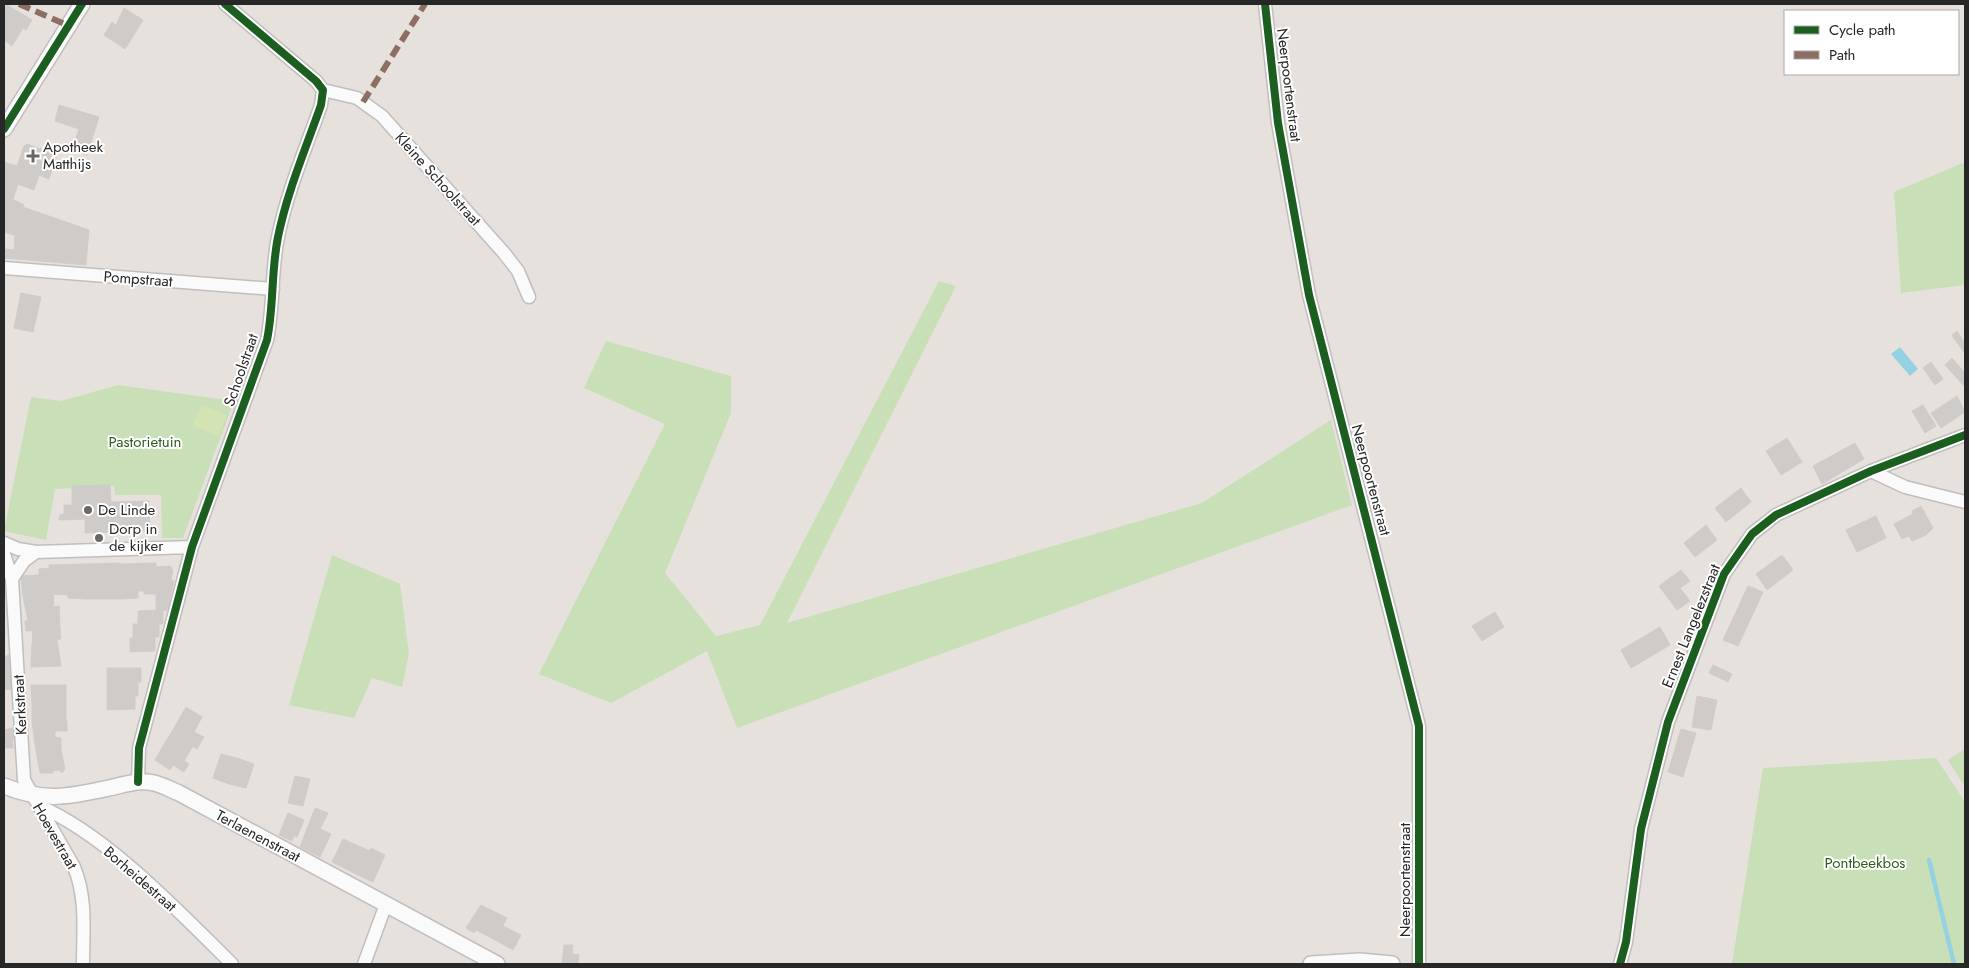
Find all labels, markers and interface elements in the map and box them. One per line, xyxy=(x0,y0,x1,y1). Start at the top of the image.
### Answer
legend xyxy=(1784,10,1959,75)
text: Cycle path xyxy=(1829,19,1896,41)
street label: Neerpoortenstraat xyxy=(1271,27,1307,143)
text: Path xyxy=(1829,44,1855,66)
street label: Kleine Schoolstraat xyxy=(390,127,486,231)
place label: Apotheek Matthijs xyxy=(43,136,104,175)
marker: Apotheek Matthijs xyxy=(27,150,39,162)
street label: Pompstraat xyxy=(103,266,174,292)
street label: Schoolstraat xyxy=(218,330,264,409)
street label: Neerpoortenstraat xyxy=(1346,422,1397,538)
park label: Pastorietuin xyxy=(109,431,181,453)
place label: De Linde xyxy=(98,499,156,521)
marker: De Linde xyxy=(82,504,94,516)
place label: Dorp in de kijker xyxy=(109,518,164,557)
marker: Dorp in de kijker xyxy=(93,532,105,544)
street label: Ernest Langelezstraat xyxy=(1656,560,1726,691)
street label: Kerkstraat xyxy=(7,674,33,736)
street label: Hoevestraat xyxy=(27,799,83,874)
street label: Terlaenenstraat xyxy=(212,804,305,868)
street label: Neerpoortenstraat xyxy=(1394,822,1416,937)
street label: Borheidestraat xyxy=(99,841,182,917)
park label: Pontbeekbos xyxy=(1825,852,1905,874)

